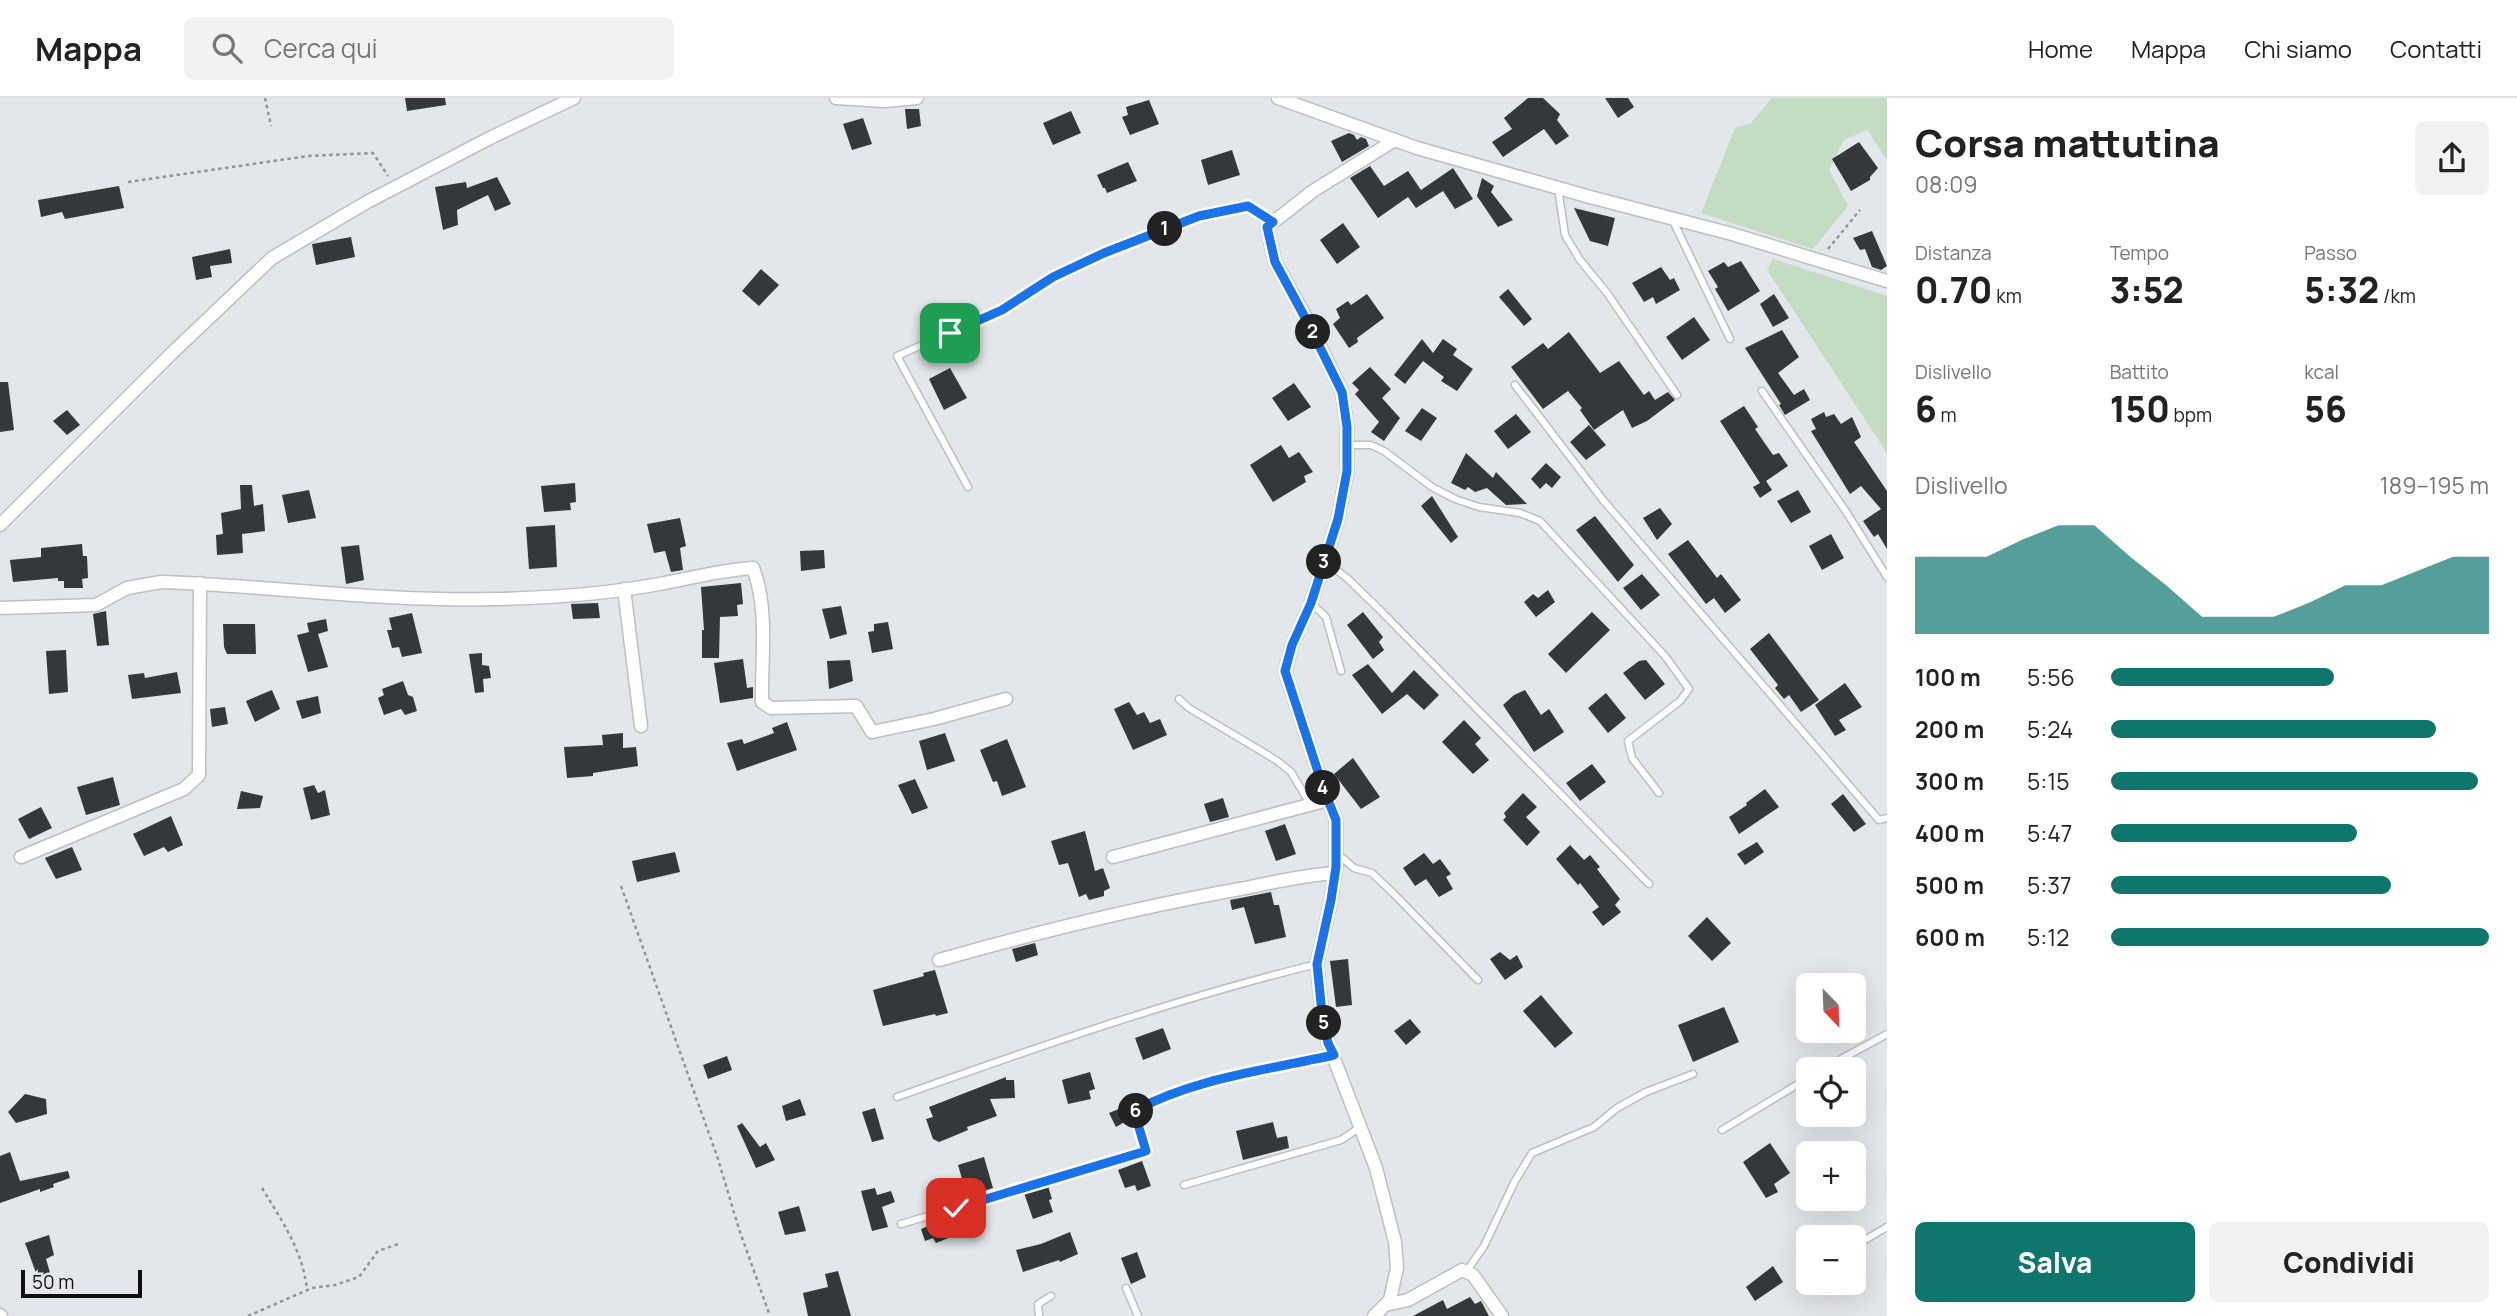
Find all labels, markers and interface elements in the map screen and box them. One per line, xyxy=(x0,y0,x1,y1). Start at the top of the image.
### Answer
search box xyxy=(184,17,674,80)
text: Mappa xyxy=(35,26,142,71)
icon: search xyxy=(208,29,246,67)
text: Cerca qui xyxy=(264,30,378,66)
text: Home xyxy=(2028,32,2093,65)
text: Mappa xyxy=(2131,32,2206,65)
text: Chi siamo xyxy=(2244,32,2352,65)
text: Contatti xyxy=(2390,32,2482,65)
text: Corsa mattutina xyxy=(1915,116,2220,168)
button: share xyxy=(2415,121,2489,195)
text: 08:09 xyxy=(1915,168,1978,200)
pin: 1 xyxy=(1148,212,1182,246)
text: 1 xyxy=(1160,215,1169,241)
text: Distanza xyxy=(1915,240,1992,266)
text: Tempo xyxy=(2110,240,2169,266)
text: Passo xyxy=(2304,240,2357,266)
text: 0.70 xyxy=(1915,266,1992,314)
text: 3:52 xyxy=(2110,266,2184,314)
text: 5:32 xyxy=(2304,266,2379,314)
text: km xyxy=(1992,283,2022,309)
text: /km xyxy=(2379,283,2416,309)
pin xyxy=(920,303,980,363)
icon: arrive xyxy=(931,314,969,352)
pin: 2 xyxy=(1296,314,1330,350)
text: 2 xyxy=(1307,318,1318,344)
text: Dislivello xyxy=(1915,359,1992,385)
text: Battito xyxy=(2110,359,2169,385)
text: kcal xyxy=(2304,359,2339,385)
text: 6 xyxy=(1915,385,1937,433)
text: 150 xyxy=(2110,385,2170,433)
text: 56 xyxy=(2304,385,2347,433)
text: m xyxy=(1937,402,1957,428)
text: bpm xyxy=(2170,402,2212,428)
text: Dislivello xyxy=(1915,469,2008,501)
text: 189–195 m xyxy=(2380,469,2489,501)
pin: 3 xyxy=(1306,545,1342,580)
text: 3 xyxy=(1318,548,1329,574)
text: 100 m xyxy=(1915,661,1981,693)
text: 5:56 xyxy=(2027,661,2075,693)
text: 200 m xyxy=(1915,713,1984,745)
text: 5:24 xyxy=(2027,713,2073,745)
text: 300 m xyxy=(1915,765,1984,797)
text: 5:15 xyxy=(2027,765,2069,797)
pin: 4 xyxy=(1306,770,1340,806)
text: 4 xyxy=(1317,774,1328,800)
text: 400 m xyxy=(1915,817,1985,849)
text: 5:47 xyxy=(2027,817,2072,849)
text: 500 m xyxy=(1915,869,1984,901)
text: 5:37 xyxy=(2027,869,2071,901)
text: 600 m xyxy=(1915,921,1985,953)
text: 5:12 xyxy=(2027,921,2069,953)
north arrow xyxy=(1796,973,1866,1043)
map controls xyxy=(1796,973,1866,1295)
pin: 5 xyxy=(1306,1006,1342,1040)
text: 5 xyxy=(1318,1009,1329,1035)
button: locate xyxy=(1796,1057,1866,1127)
pin: 6 xyxy=(1118,1094,1154,1128)
text: 6 xyxy=(1130,1097,1141,1123)
button: + xyxy=(1796,1141,1866,1211)
pin xyxy=(926,1178,986,1238)
icon: check xyxy=(937,1189,975,1227)
button: Salva xyxy=(1915,1222,2195,1302)
button: Condividi xyxy=(2209,1222,2489,1302)
button: − xyxy=(1796,1225,1866,1295)
scale bar xyxy=(21,1267,142,1299)
text: 50 m xyxy=(32,1269,74,1295)

